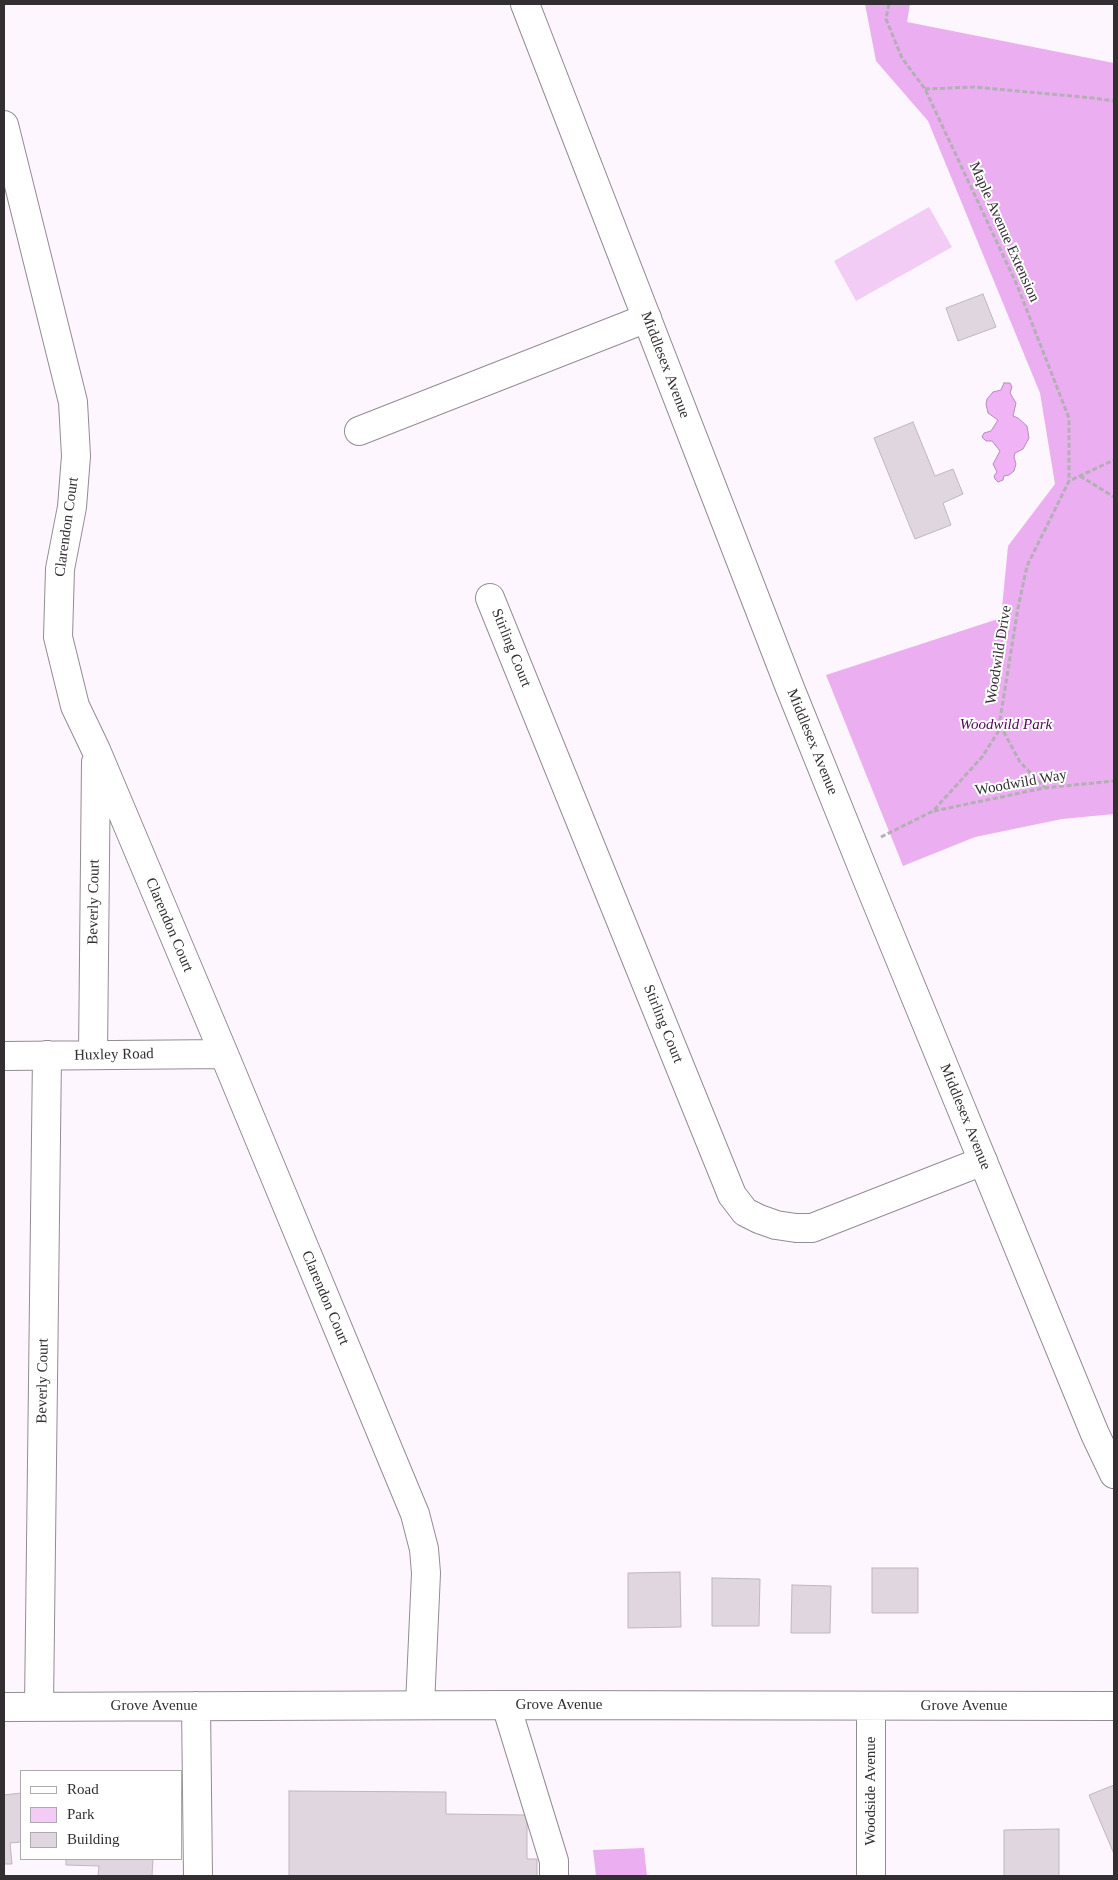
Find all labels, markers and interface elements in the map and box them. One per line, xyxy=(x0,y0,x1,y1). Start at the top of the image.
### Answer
street label: Maple Avenue Extension xyxy=(965,159,1043,305)
street label: Middlesex Avenue xyxy=(636,309,694,421)
street label: Clarendon Court xyxy=(51,476,83,578)
street label: Woodwild Drive xyxy=(982,604,1016,706)
street label: Stirling Court xyxy=(487,606,535,690)
street label: Middlesex Avenue xyxy=(783,686,841,798)
park label: Woodwild Park xyxy=(960,716,1052,734)
street label: Woodwild Way xyxy=(974,766,1068,800)
street label: Beverly Court xyxy=(84,859,104,945)
street label: Clarendon Court xyxy=(141,875,197,975)
street label: Stirling Court xyxy=(639,982,687,1066)
street label: Huxley Road xyxy=(74,1045,154,1065)
street label: Middlesex Avenue xyxy=(936,1061,994,1173)
street label: Clarendon Court xyxy=(297,1248,353,1348)
street label: Beverly Court xyxy=(33,1338,53,1424)
street label: Grove Avenue xyxy=(516,1696,602,1714)
street label: Grove Avenue xyxy=(111,1697,197,1715)
street label: Grove Avenue xyxy=(921,1697,1007,1715)
street label: Woodside Avenue xyxy=(862,1737,880,1845)
legend xyxy=(20,1770,182,1860)
text: Road xyxy=(67,1781,99,1797)
text: Park xyxy=(67,1806,95,1822)
text: Building xyxy=(67,1831,120,1847)

